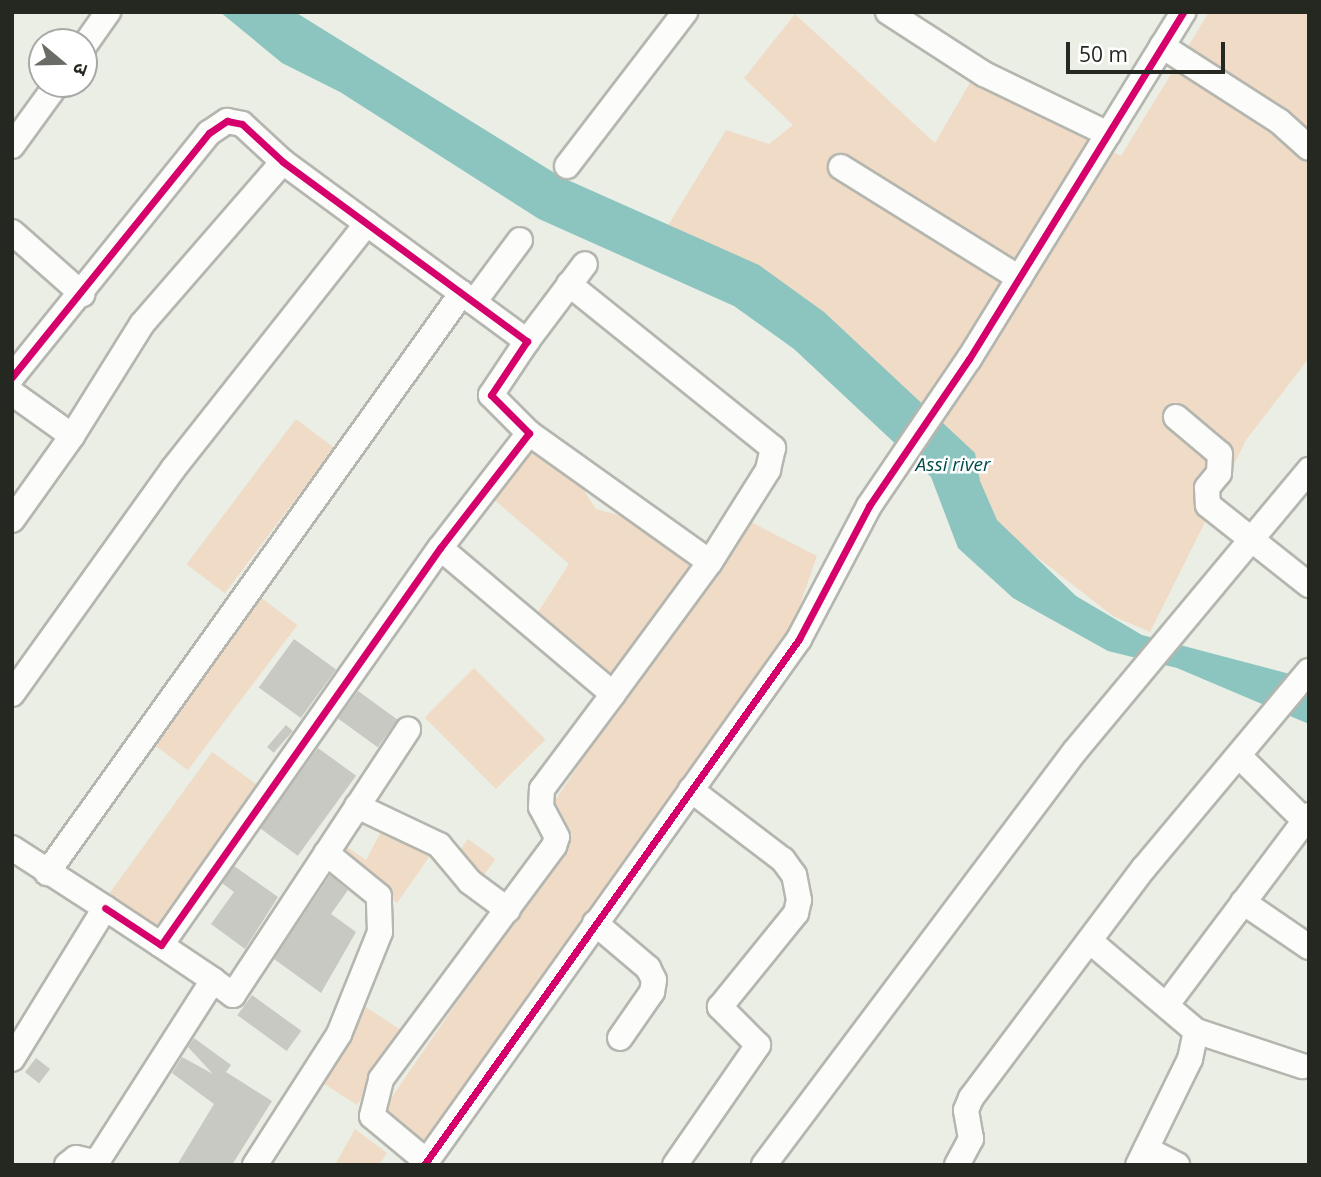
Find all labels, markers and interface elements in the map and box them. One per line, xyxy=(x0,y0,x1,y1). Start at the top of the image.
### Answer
north arrow xyxy=(28,28,98,98)
scale bar xyxy=(1069,28,1228,72)
text: 50 m xyxy=(1079,40,1128,68)
text: उ xyxy=(67,60,95,79)
water label: Assi river xyxy=(916,454,990,476)

